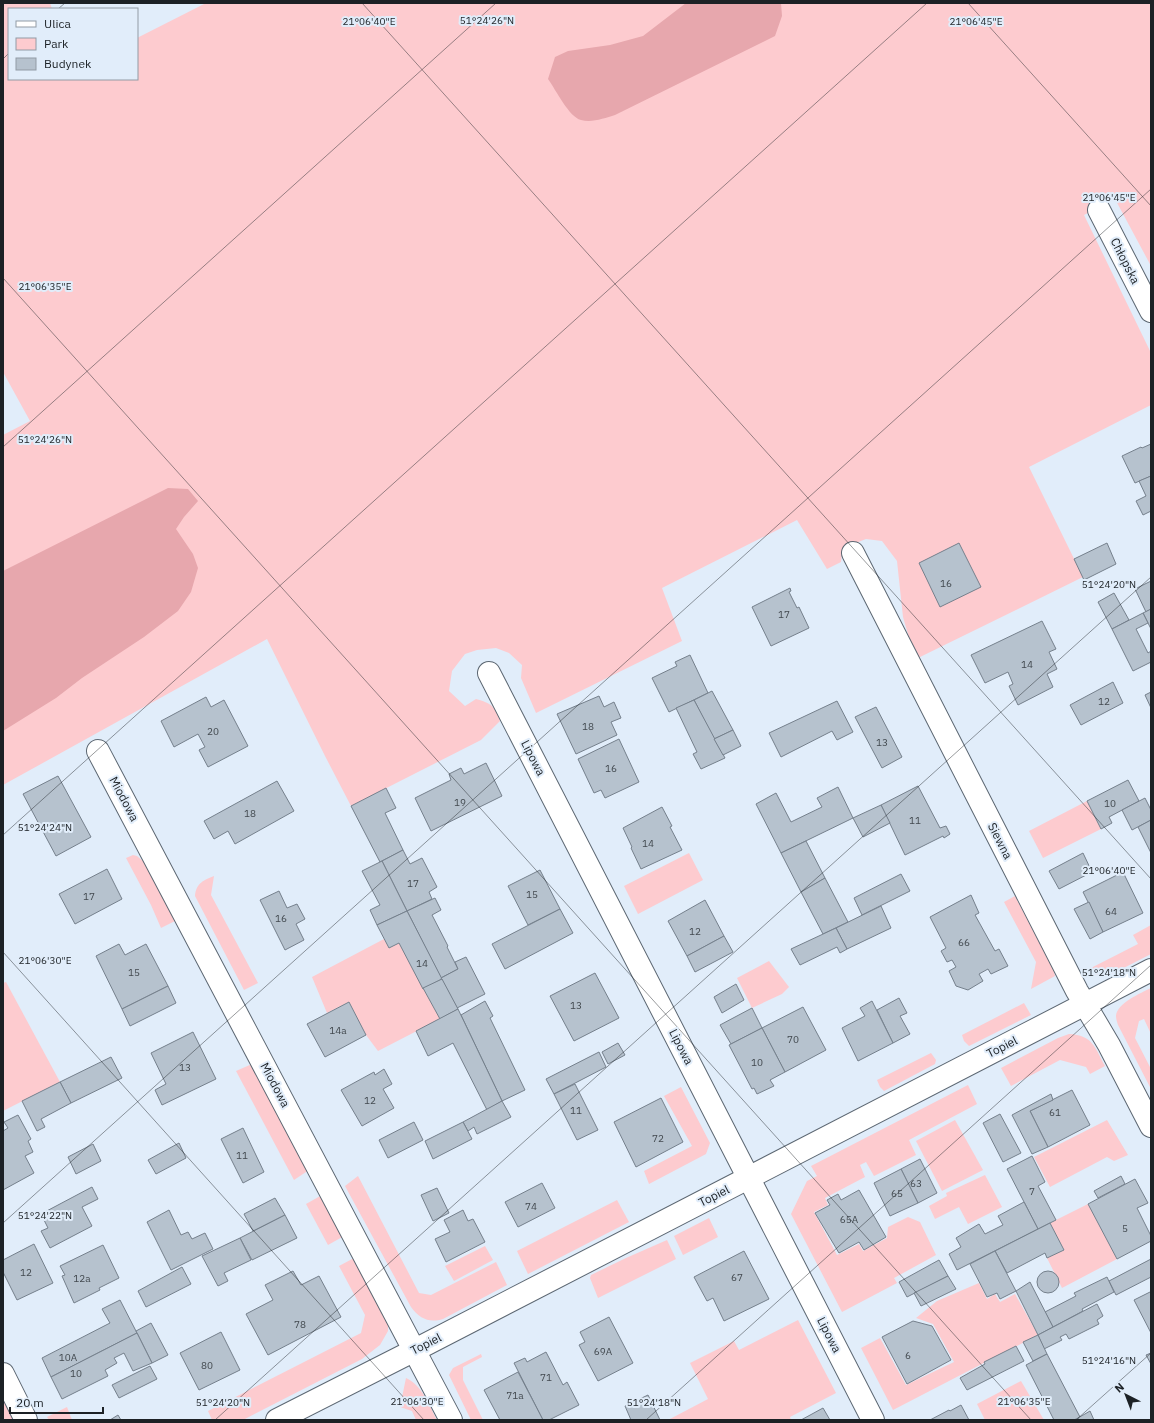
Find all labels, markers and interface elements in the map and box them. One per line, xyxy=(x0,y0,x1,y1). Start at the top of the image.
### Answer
legend xyxy=(8,8,138,80)
text: 51°24'26"N xyxy=(460,14,514,27)
text: 21°06'40"E xyxy=(342,15,396,28)
text: 21°06'45"E xyxy=(949,15,1003,28)
text: Ulica xyxy=(44,16,71,31)
text: Park xyxy=(44,36,69,51)
text: Budynek xyxy=(44,56,92,71)
text: 21°06'45"E xyxy=(1082,191,1136,204)
street label: Chłopska xyxy=(1107,235,1144,287)
text: 21°06'35"E xyxy=(18,280,72,293)
text: 51°24'26"N xyxy=(18,433,72,446)
house number: 16 xyxy=(940,577,952,590)
text: 51°24'20"N xyxy=(1082,578,1136,591)
house number: 17 xyxy=(778,608,790,621)
house number: 14 xyxy=(1021,658,1033,671)
house number: 12 xyxy=(1098,695,1110,708)
house number: 18 xyxy=(582,720,594,733)
house number: 20 xyxy=(207,725,219,738)
house number: 13 xyxy=(876,736,888,749)
street label: Lipowa xyxy=(518,737,549,779)
house number: 16 xyxy=(605,762,617,775)
street label: Miodowa xyxy=(106,774,143,824)
house number: 19 xyxy=(454,796,466,809)
house number: 10 xyxy=(1104,797,1116,810)
house number: 18 xyxy=(244,807,256,820)
house number: 11 xyxy=(909,814,921,827)
street label: Siewna xyxy=(985,820,1016,862)
text: 51°24'24"N xyxy=(18,821,72,834)
house number: 14 xyxy=(642,837,654,850)
text: 21°06'40"E xyxy=(1082,864,1136,877)
house number: 17 xyxy=(407,877,419,890)
house number: 15 xyxy=(526,888,538,901)
house number: 17 xyxy=(83,890,95,903)
house number: 64 xyxy=(1105,905,1117,918)
house number: 16 xyxy=(275,912,287,925)
house number: 12 xyxy=(689,925,701,938)
house number: 66 xyxy=(958,936,970,949)
text: 21°06'30"E xyxy=(18,954,72,967)
house number: 14 xyxy=(416,957,428,970)
house number: 15 xyxy=(128,966,140,979)
text: 51°24'18"N xyxy=(1082,966,1136,979)
house number: 13 xyxy=(570,999,582,1012)
house number: 14a xyxy=(329,1024,347,1037)
street label: Lipowa xyxy=(666,1026,697,1068)
street label: Topiel xyxy=(984,1032,1020,1061)
house number: 70 xyxy=(787,1033,799,1046)
house number: 10 xyxy=(751,1056,763,1069)
street label: Miodowa xyxy=(257,1060,294,1110)
house number: 13 xyxy=(179,1061,191,1074)
house number: 12 xyxy=(364,1094,376,1107)
house number: 11 xyxy=(570,1104,582,1117)
house number: 61 xyxy=(1049,1106,1061,1119)
house number: 72 xyxy=(652,1132,664,1145)
house number: 11 xyxy=(236,1149,248,1162)
house number: 63 xyxy=(910,1177,922,1190)
street label: Topiel xyxy=(696,1181,732,1210)
house number: 7 xyxy=(1029,1185,1035,1198)
house number: 65 xyxy=(891,1187,903,1200)
house number: 74 xyxy=(525,1200,537,1213)
text: 51°24'22"N xyxy=(18,1209,72,1222)
house number: 65A xyxy=(840,1213,859,1226)
house number: 5 xyxy=(1122,1222,1128,1235)
house number: 12 xyxy=(20,1266,32,1279)
house number: 67 xyxy=(731,1271,743,1284)
house number: 12a xyxy=(73,1272,91,1285)
street label: Lipowa xyxy=(814,1314,845,1356)
house number: 78 xyxy=(294,1318,306,1331)
street label: Topiel xyxy=(408,1329,444,1358)
house number: 69A xyxy=(594,1345,613,1358)
house number: 6 xyxy=(905,1349,911,1362)
house number: 10A xyxy=(59,1351,78,1364)
text: 51°24'16"N xyxy=(1082,1354,1136,1367)
house number: 80 xyxy=(201,1359,213,1372)
house number: 10 xyxy=(70,1367,82,1380)
house number: 71 xyxy=(540,1371,552,1384)
north arrow xyxy=(1106,1375,1146,1415)
text: N xyxy=(1112,1380,1127,1395)
scale bar xyxy=(10,1389,103,1415)
house number: 71a xyxy=(506,1389,524,1402)
text: 20 m xyxy=(16,1395,44,1410)
text: 21°06'30"E xyxy=(390,1395,444,1408)
text: 21°06'35"E xyxy=(997,1395,1051,1408)
text: 51°24'20"N xyxy=(196,1396,250,1409)
text: 51°24'18"N xyxy=(627,1396,681,1409)

